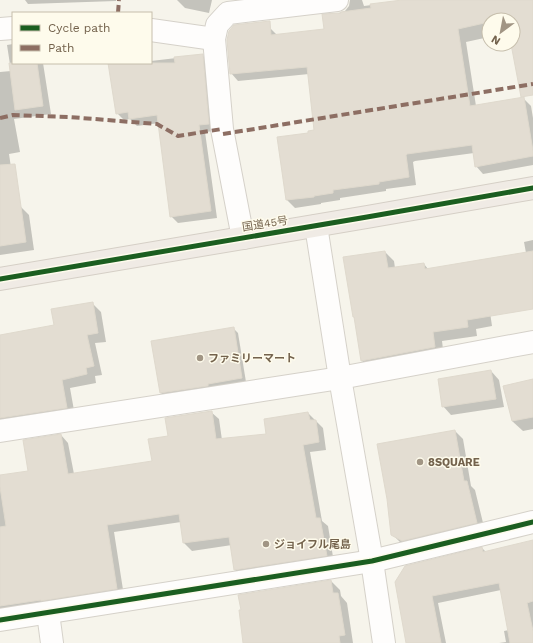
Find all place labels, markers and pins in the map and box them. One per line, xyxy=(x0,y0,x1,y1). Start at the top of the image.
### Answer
place label: ファミリーマート xyxy=(208,352,296,365)
marker: ファミリーマート xyxy=(195,353,205,363)
place label: 8SQUARE xyxy=(428,456,480,469)
marker: 8SQUARE xyxy=(415,457,425,467)
place label: ジョイフル尾島 xyxy=(274,538,351,551)
marker: ジョイフル尾島 xyxy=(261,539,271,549)

